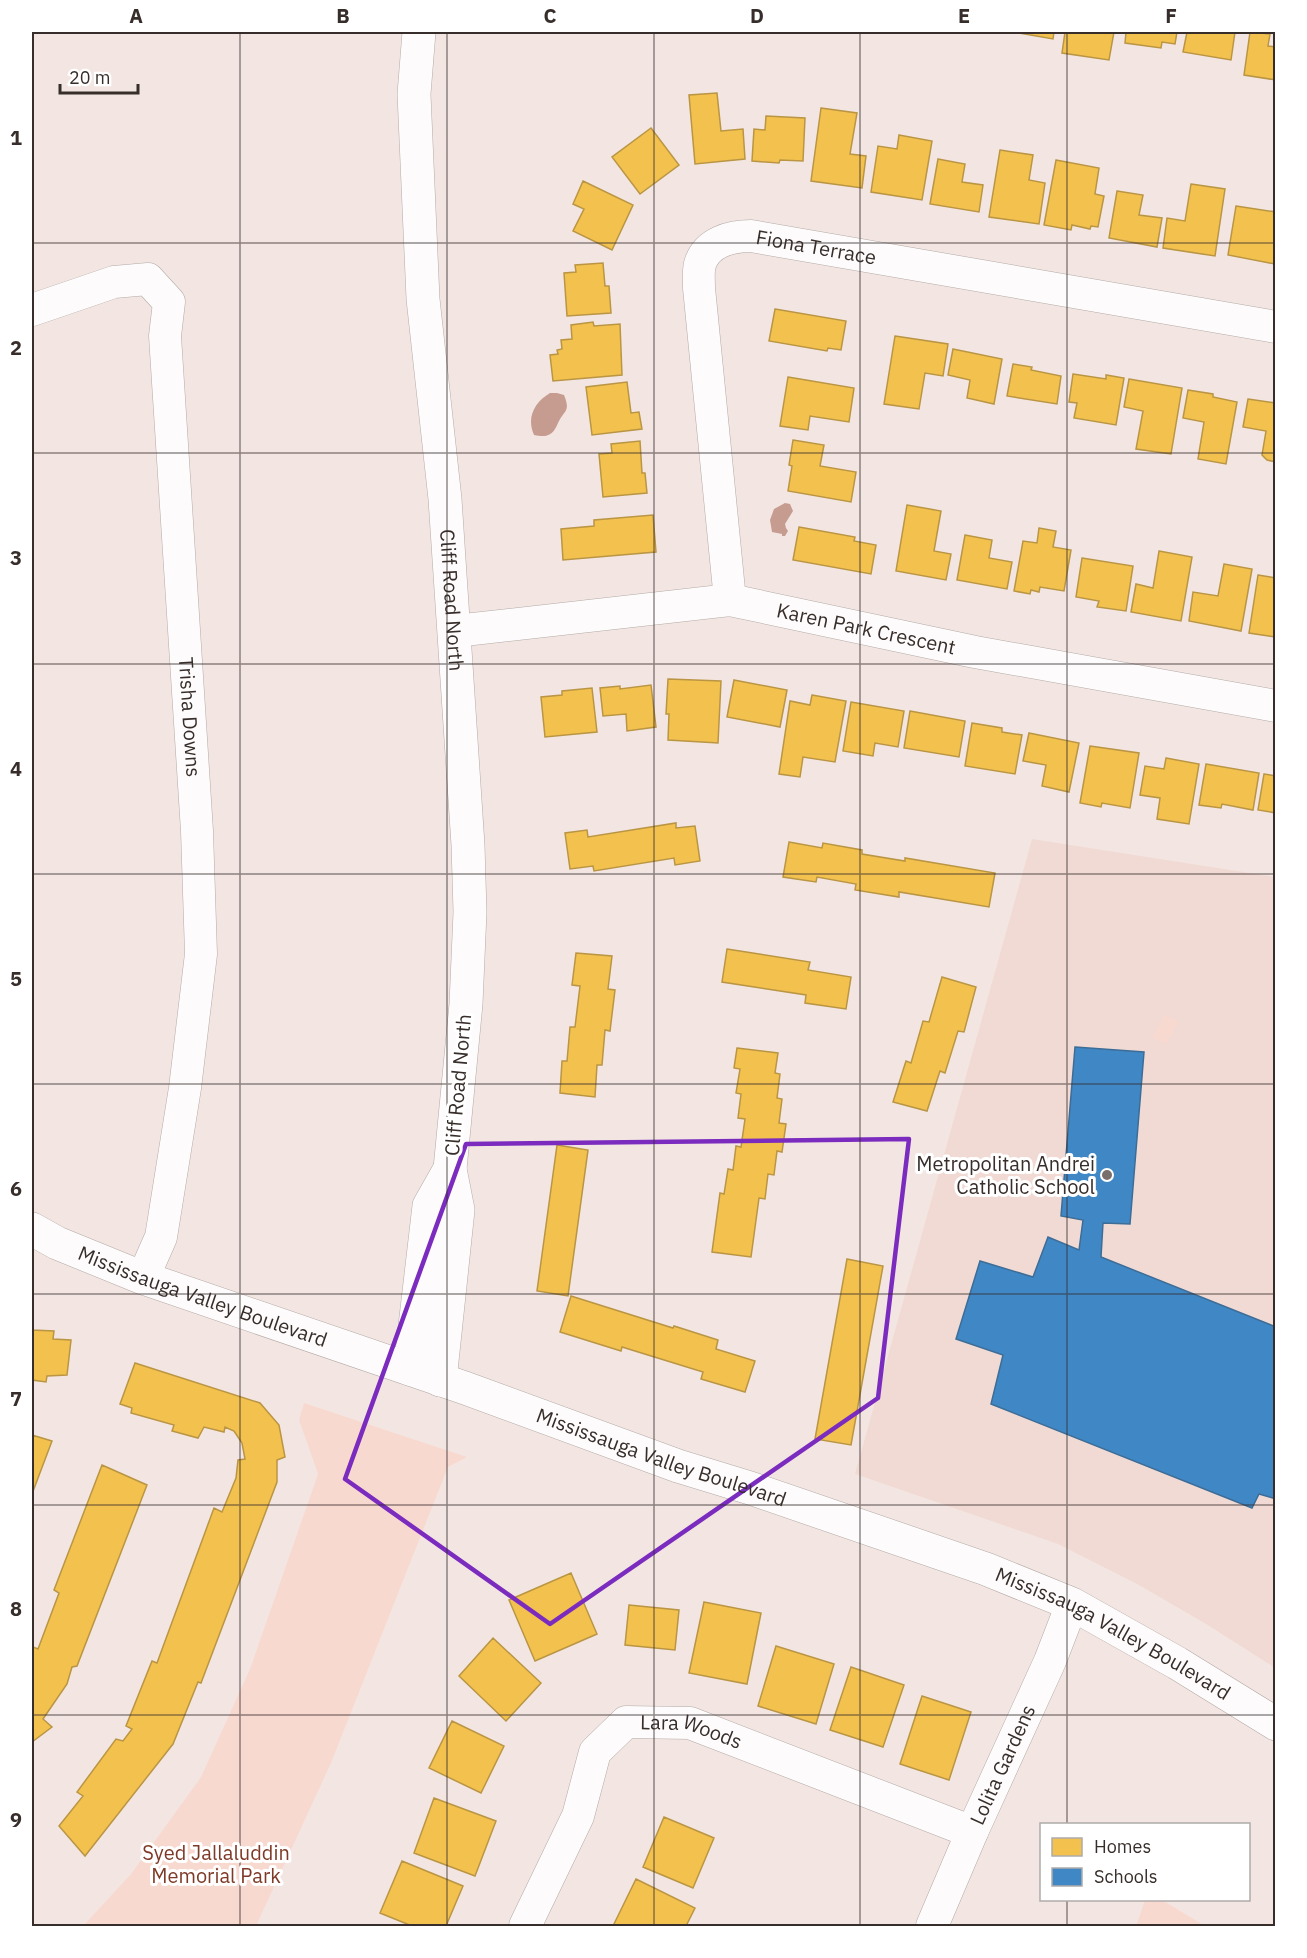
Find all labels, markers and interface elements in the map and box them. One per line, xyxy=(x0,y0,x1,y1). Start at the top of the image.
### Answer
text: A xyxy=(129,2,143,29)
text: B xyxy=(336,2,350,29)
text: C xyxy=(543,2,557,29)
text: D xyxy=(750,2,764,29)
text: E xyxy=(958,2,970,29)
text: F xyxy=(1165,2,1177,29)
scale bar xyxy=(60,57,138,95)
text: 20 m xyxy=(69,66,111,89)
text: 1 xyxy=(10,124,22,151)
street label: Fiona Terrace xyxy=(754,223,878,270)
text: 2 xyxy=(10,334,22,361)
street label: Cliff Road North xyxy=(434,528,470,672)
text: 3 xyxy=(10,544,22,571)
street label: Karen Park Crescent xyxy=(774,596,958,661)
street label: Trisha Downs xyxy=(173,656,207,778)
text: 4 xyxy=(10,755,22,782)
text: 5 xyxy=(10,965,22,992)
street label: Cliff Road North xyxy=(438,1013,477,1157)
place label: Metropolitan Andrei Catholic School xyxy=(916,1150,1095,1200)
marker: Metropolitan Andrei Catholic School xyxy=(1100,1168,1114,1182)
text: 6 xyxy=(10,1175,22,1202)
street label: Mississauga Valley Boulevard xyxy=(74,1239,331,1353)
text: 7 xyxy=(10,1385,22,1412)
street label: Mississauga Valley Boulevard xyxy=(533,1401,790,1512)
street label: Mississauga Valley Boulevard xyxy=(991,1560,1236,1706)
text: 8 xyxy=(10,1595,22,1622)
street label: Lolita Gardens xyxy=(963,1700,1041,1829)
street label: Lara Woods xyxy=(640,1708,746,1755)
text: 9 xyxy=(10,1806,22,1833)
legend xyxy=(1040,1823,1250,1901)
text: Homes xyxy=(1094,1835,1151,1858)
park label: Syed Jallaluddin Memorial Park xyxy=(142,1839,290,1889)
text: Schools xyxy=(1094,1865,1158,1888)

